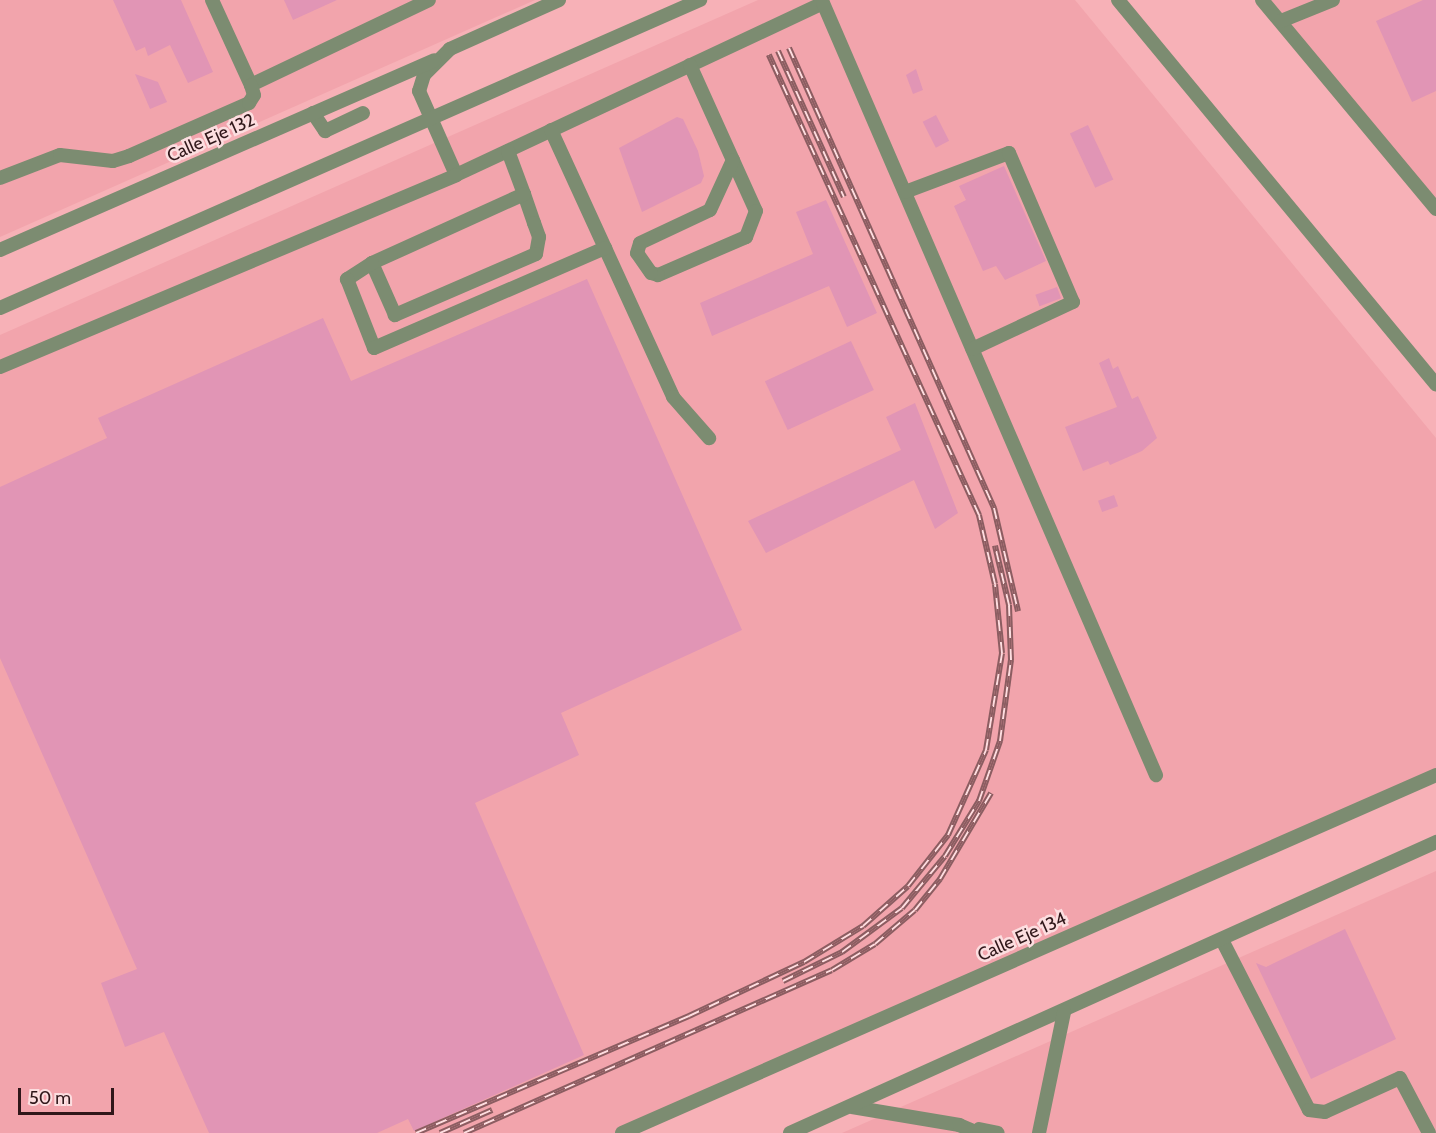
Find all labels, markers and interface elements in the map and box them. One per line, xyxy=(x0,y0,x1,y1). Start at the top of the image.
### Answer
street label: Calle Eje 132 xyxy=(164,109,258,167)
street label: Calle Eje 134 xyxy=(974,908,1070,966)
scale bar xyxy=(21,1076,117,1114)
text: 50 m xyxy=(29,1087,71,1109)

